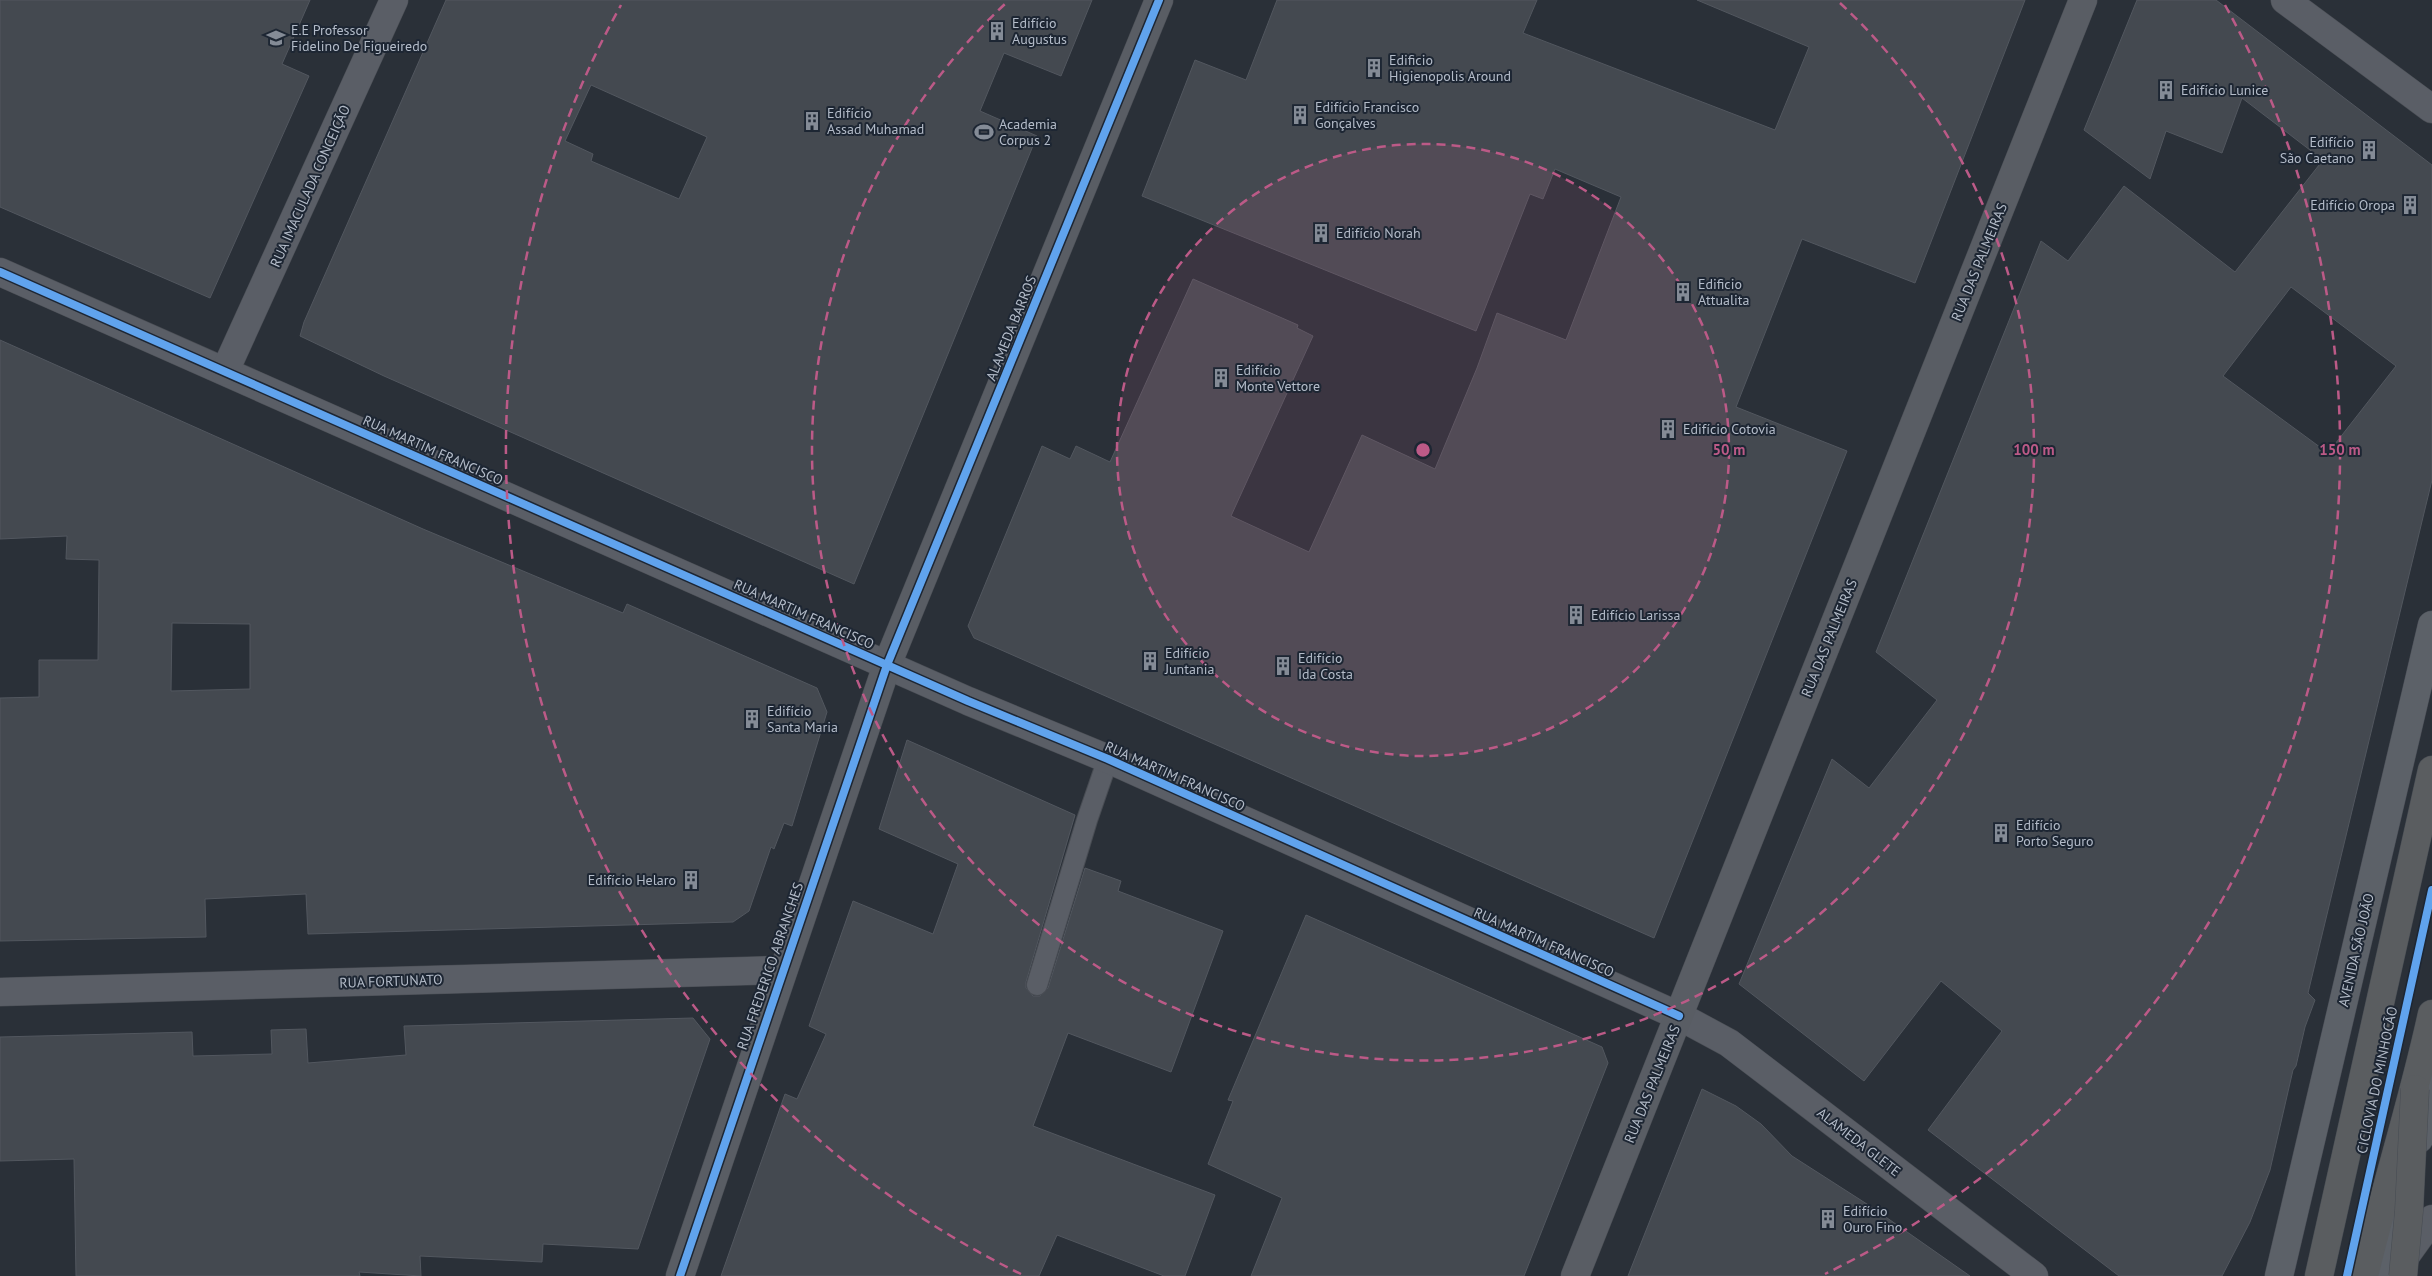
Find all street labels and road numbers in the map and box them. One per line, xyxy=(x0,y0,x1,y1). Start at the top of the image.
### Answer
street label: RUA IMACULADA CONCEIÇÃO xyxy=(266,102,354,270)
street label: RUA DAS PALMEIRAS xyxy=(1947,200,2011,324)
street label: ALAMEDA BARROS xyxy=(982,273,1040,383)
street label: RUA MARTIM FRANCISCO xyxy=(360,411,506,489)
street label: RUA MARTIM FRANCISCO xyxy=(731,575,877,653)
street label: RUA DAS PALMEIRAS xyxy=(1797,576,1861,700)
street label: RUA MARTIM FRANCISCO xyxy=(1102,737,1248,815)
street label: RUA FREDERICO ABRANCHES xyxy=(733,880,807,1052)
street label: AVENIDA SÃO JOÃO xyxy=(2334,891,2378,1009)
street label: RUA MARTIM FRANCISCO xyxy=(1471,903,1617,981)
street label: RUA FORTUNATO xyxy=(339,970,443,992)
street label: CICLOVIA DO MINHOCÃO xyxy=(2353,1005,2401,1155)
street label: RUA DAS PALMEIRAS xyxy=(1620,1022,1684,1146)
street label: ALAMEDA GLETE xyxy=(1814,1104,1904,1180)

